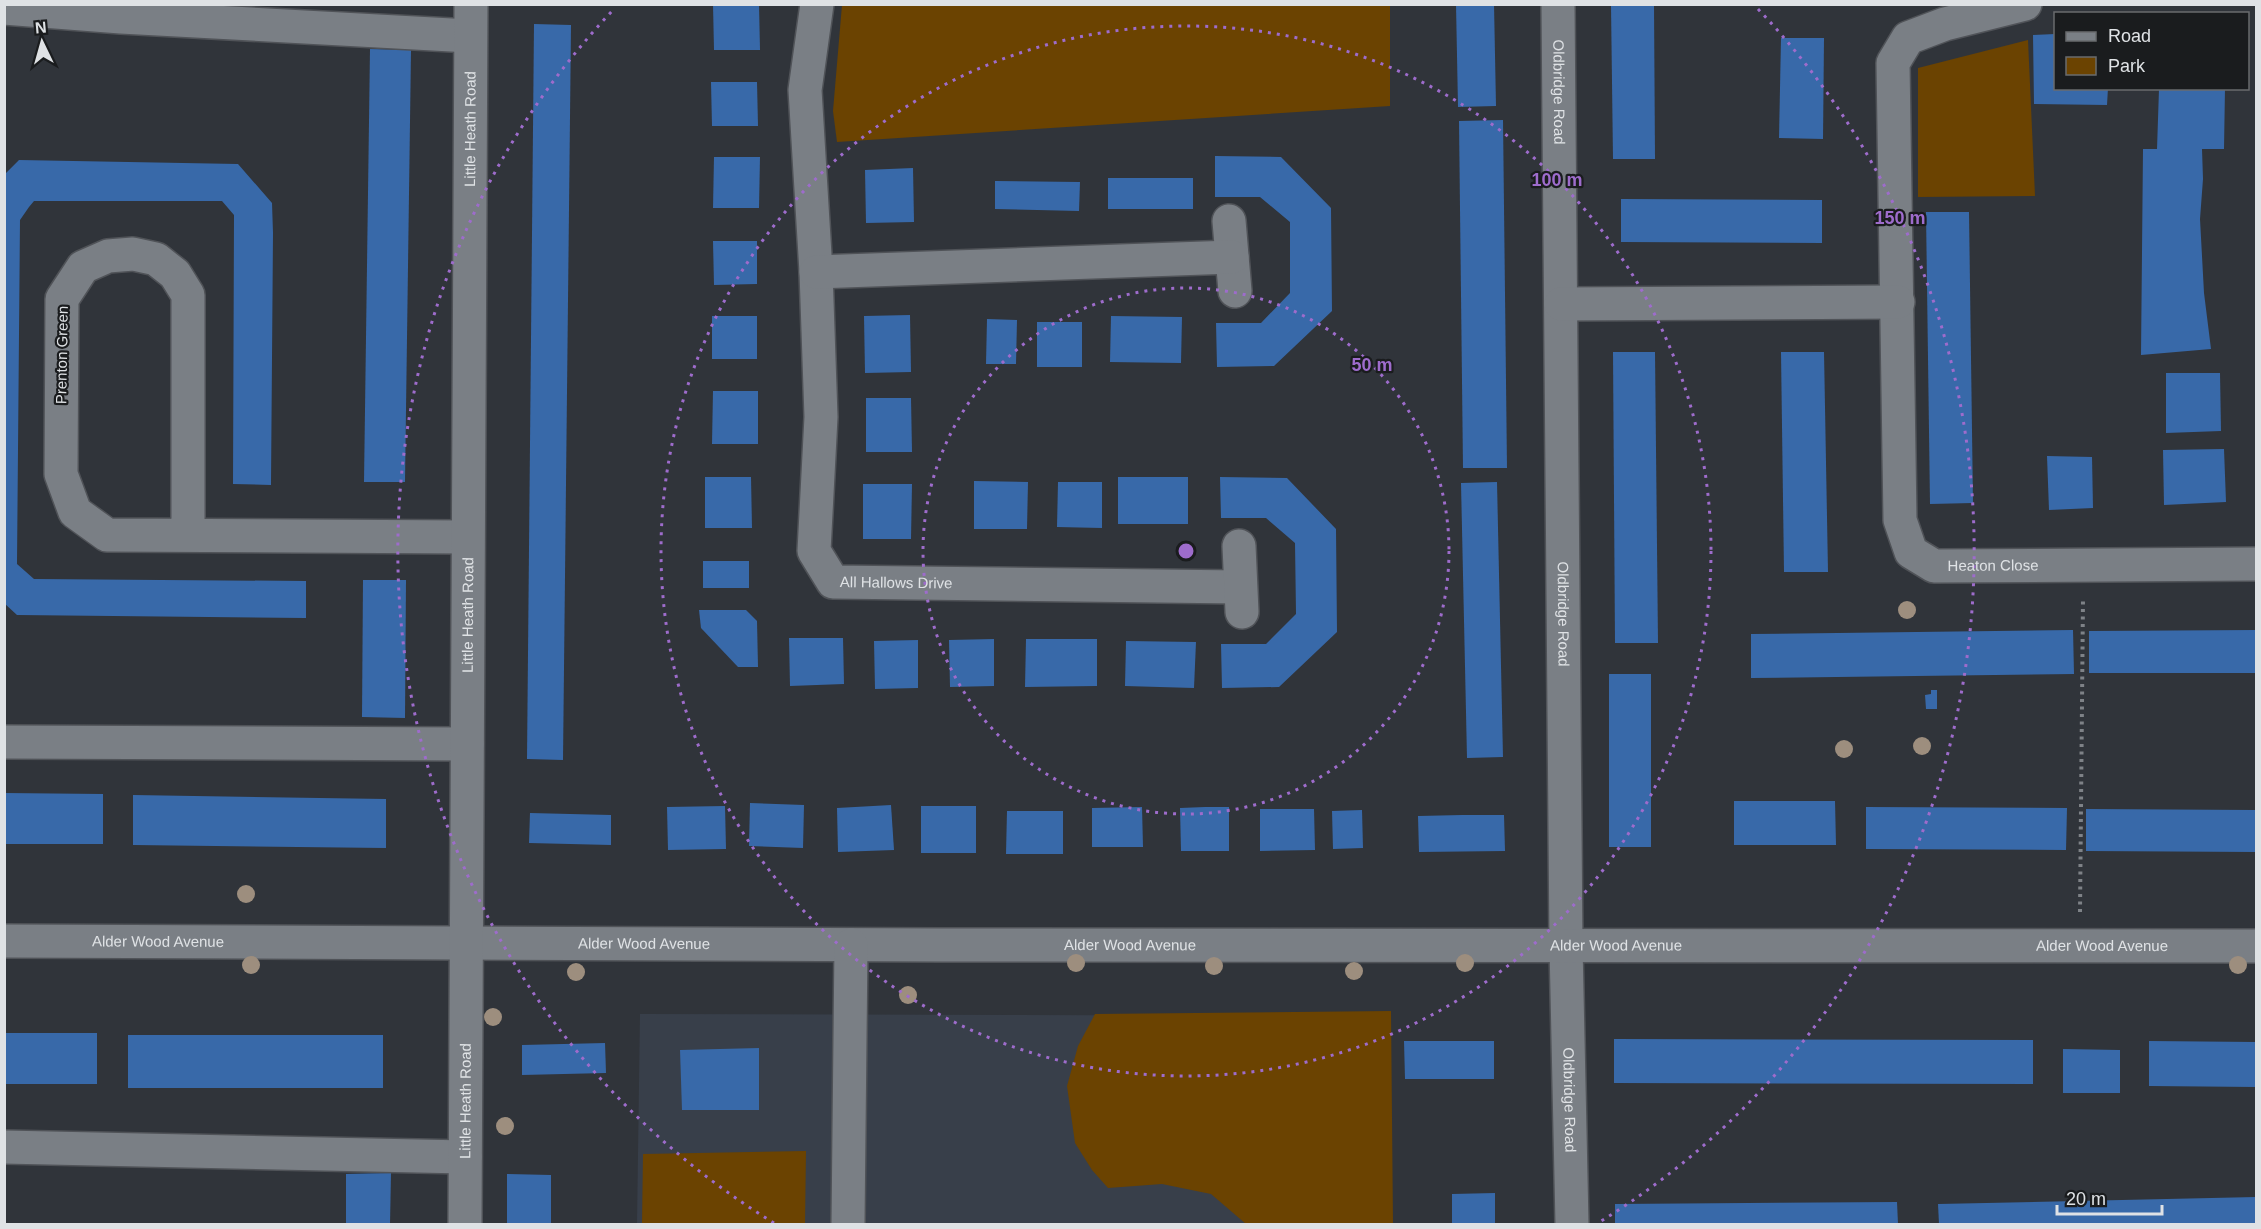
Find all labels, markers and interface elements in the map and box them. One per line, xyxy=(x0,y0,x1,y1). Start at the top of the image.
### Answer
north arrow xyxy=(12,12,72,72)
legend xyxy=(2054,12,2249,90)
text: N xyxy=(34,19,47,37)
text: Road xyxy=(2108,26,2151,46)
street label: Oldbridge Road xyxy=(1550,39,1568,145)
text: Park xyxy=(2108,56,2146,76)
street label: Little Heath Road xyxy=(461,71,479,187)
text: 100 m xyxy=(1531,170,1583,190)
text: 150 m xyxy=(1874,208,1926,228)
street label: Prenton Green xyxy=(52,306,71,404)
text: 50 m xyxy=(1351,355,1393,375)
centre of rings xyxy=(1176,541,1196,561)
street label: Heaton Close xyxy=(1947,556,2039,574)
street label: Little Heath Road xyxy=(459,557,476,673)
street label: Oldbridge Road xyxy=(1555,561,1573,667)
street label: All Hallows Drive xyxy=(840,573,953,591)
street label: Alder Wood Avenue xyxy=(92,932,224,950)
street label: Alder Wood Avenue xyxy=(578,934,710,952)
street label: Alder Wood Avenue xyxy=(1064,936,1196,953)
street label: Alder Wood Avenue xyxy=(1550,936,1682,954)
street label: Alder Wood Avenue xyxy=(2036,937,2168,954)
street label: Little Heath Road xyxy=(456,1043,474,1159)
street label: Oldbridge Road xyxy=(1560,1047,1579,1153)
scale bar xyxy=(2057,1178,2162,1216)
text: 20 m xyxy=(2066,1189,2106,1209)

